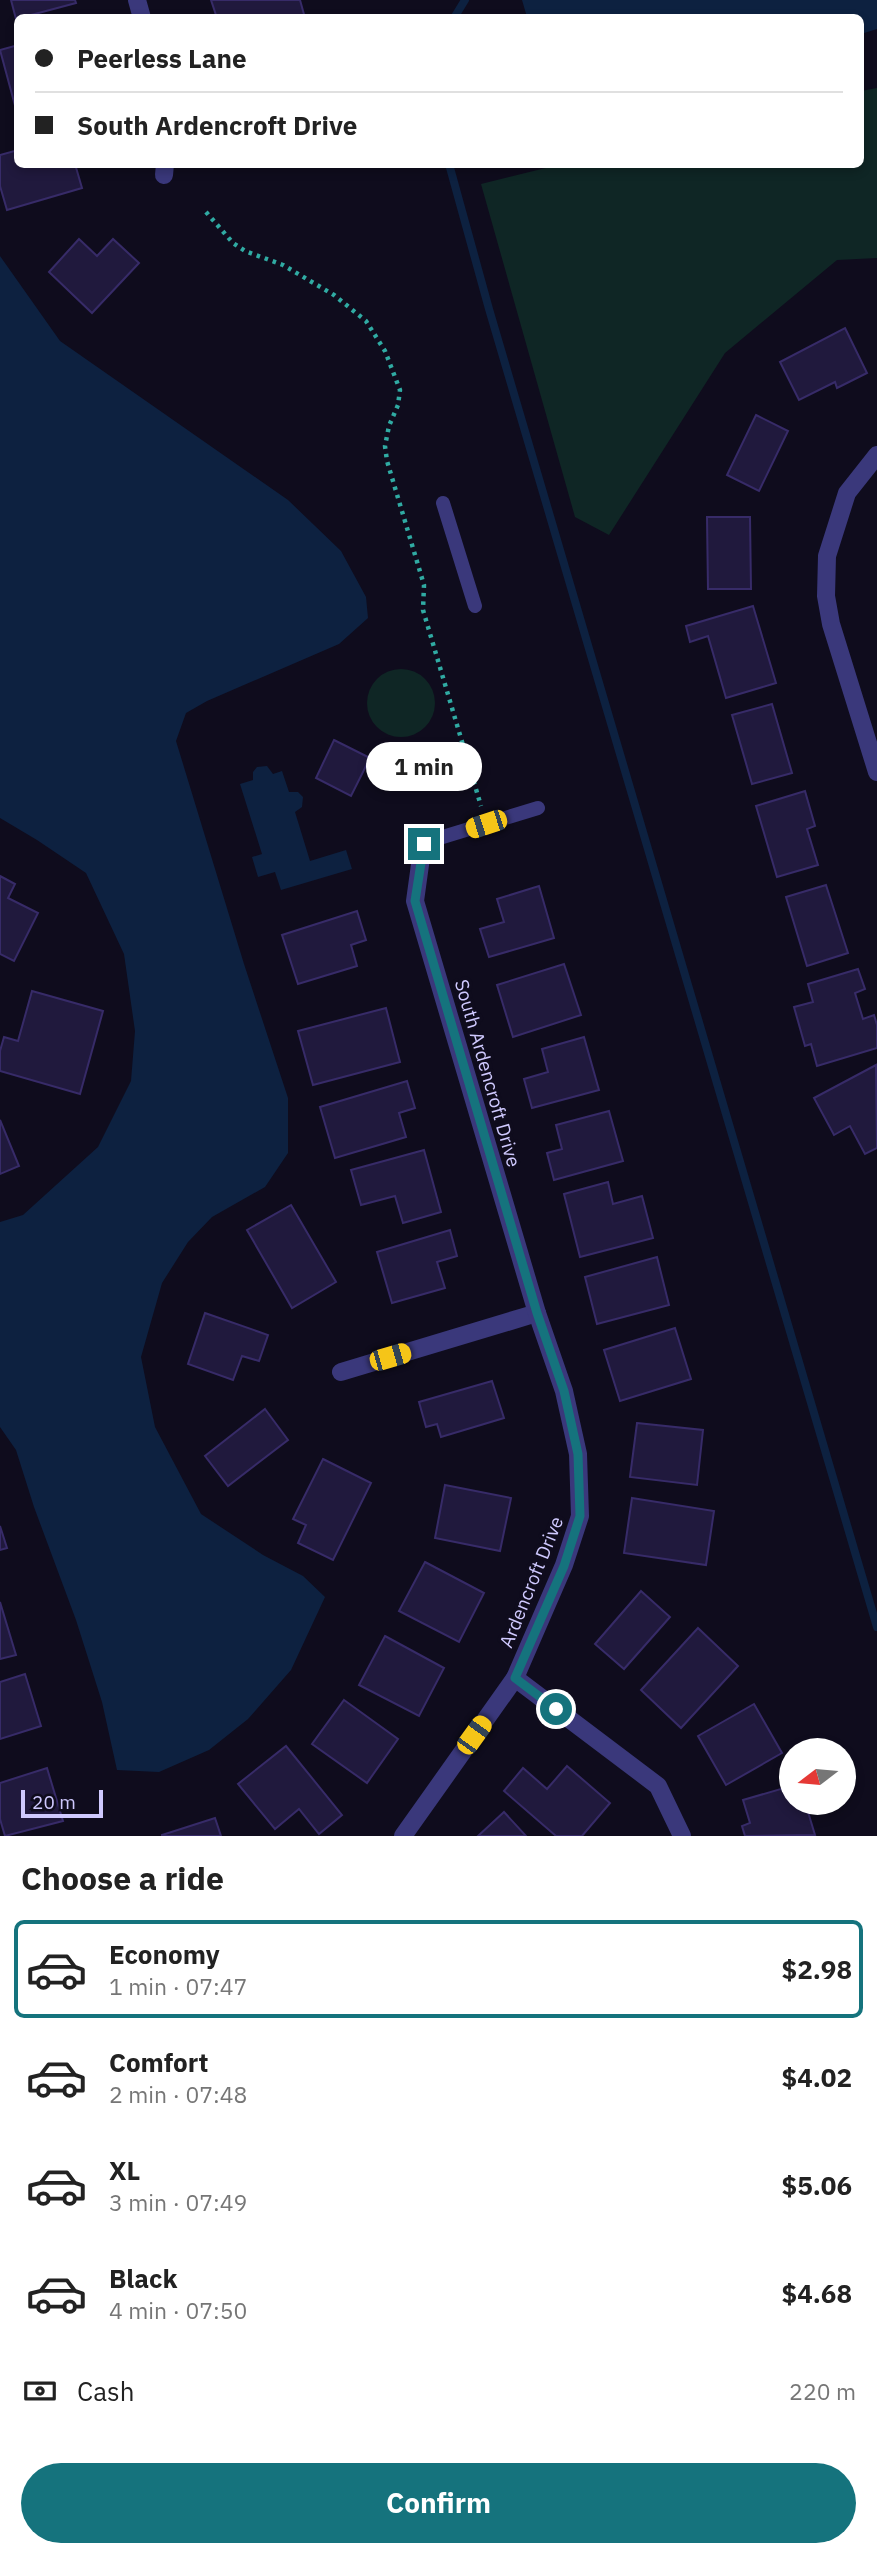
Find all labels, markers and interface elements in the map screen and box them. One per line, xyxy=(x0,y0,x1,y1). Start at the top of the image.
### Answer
text: Peerless Lane xyxy=(77,41,247,75)
text: South Ardencroft Drive xyxy=(77,108,357,142)
callout: 1 min xyxy=(366,742,482,792)
text: 1 min xyxy=(394,751,454,781)
car xyxy=(463,808,510,840)
route end xyxy=(408,828,440,860)
street label: South Ardencroft Drive xyxy=(450,976,526,1170)
car xyxy=(367,1341,414,1373)
street label: Ardencroft Drive xyxy=(494,1513,568,1651)
route start xyxy=(540,1693,572,1725)
car xyxy=(454,1712,495,1758)
north arrow xyxy=(779,1738,856,1815)
map controls xyxy=(779,1738,856,1815)
scale bar xyxy=(21,1787,103,1819)
text: 20 m xyxy=(32,1790,76,1814)
text: Choose a ride xyxy=(21,1857,224,1899)
text: Economy xyxy=(109,1937,220,1971)
icon: car xyxy=(25,1938,88,2001)
text: $2.98 xyxy=(782,1952,852,1986)
text: 1 min · 07:47 xyxy=(109,1971,247,2001)
text: Comfort xyxy=(109,2045,208,2079)
icon: car xyxy=(25,2046,88,2109)
text: $4.02 xyxy=(782,2060,852,2094)
text: 2 min · 07:48 xyxy=(109,2079,247,2109)
text: XL xyxy=(109,2153,140,2187)
icon: car xyxy=(25,2154,88,2217)
text: $5.06 xyxy=(782,2168,852,2202)
text: 3 min · 07:49 xyxy=(109,2187,247,2217)
text: Black xyxy=(109,2261,177,2295)
icon: car xyxy=(25,2262,88,2325)
text: $4.68 xyxy=(782,2276,852,2310)
text: 4 min · 07:50 xyxy=(109,2295,247,2325)
icon: cash xyxy=(21,2372,59,2410)
text: Cash xyxy=(77,2374,134,2408)
text: 220 m xyxy=(789,2376,856,2406)
button: Confirm xyxy=(21,2463,856,2543)

